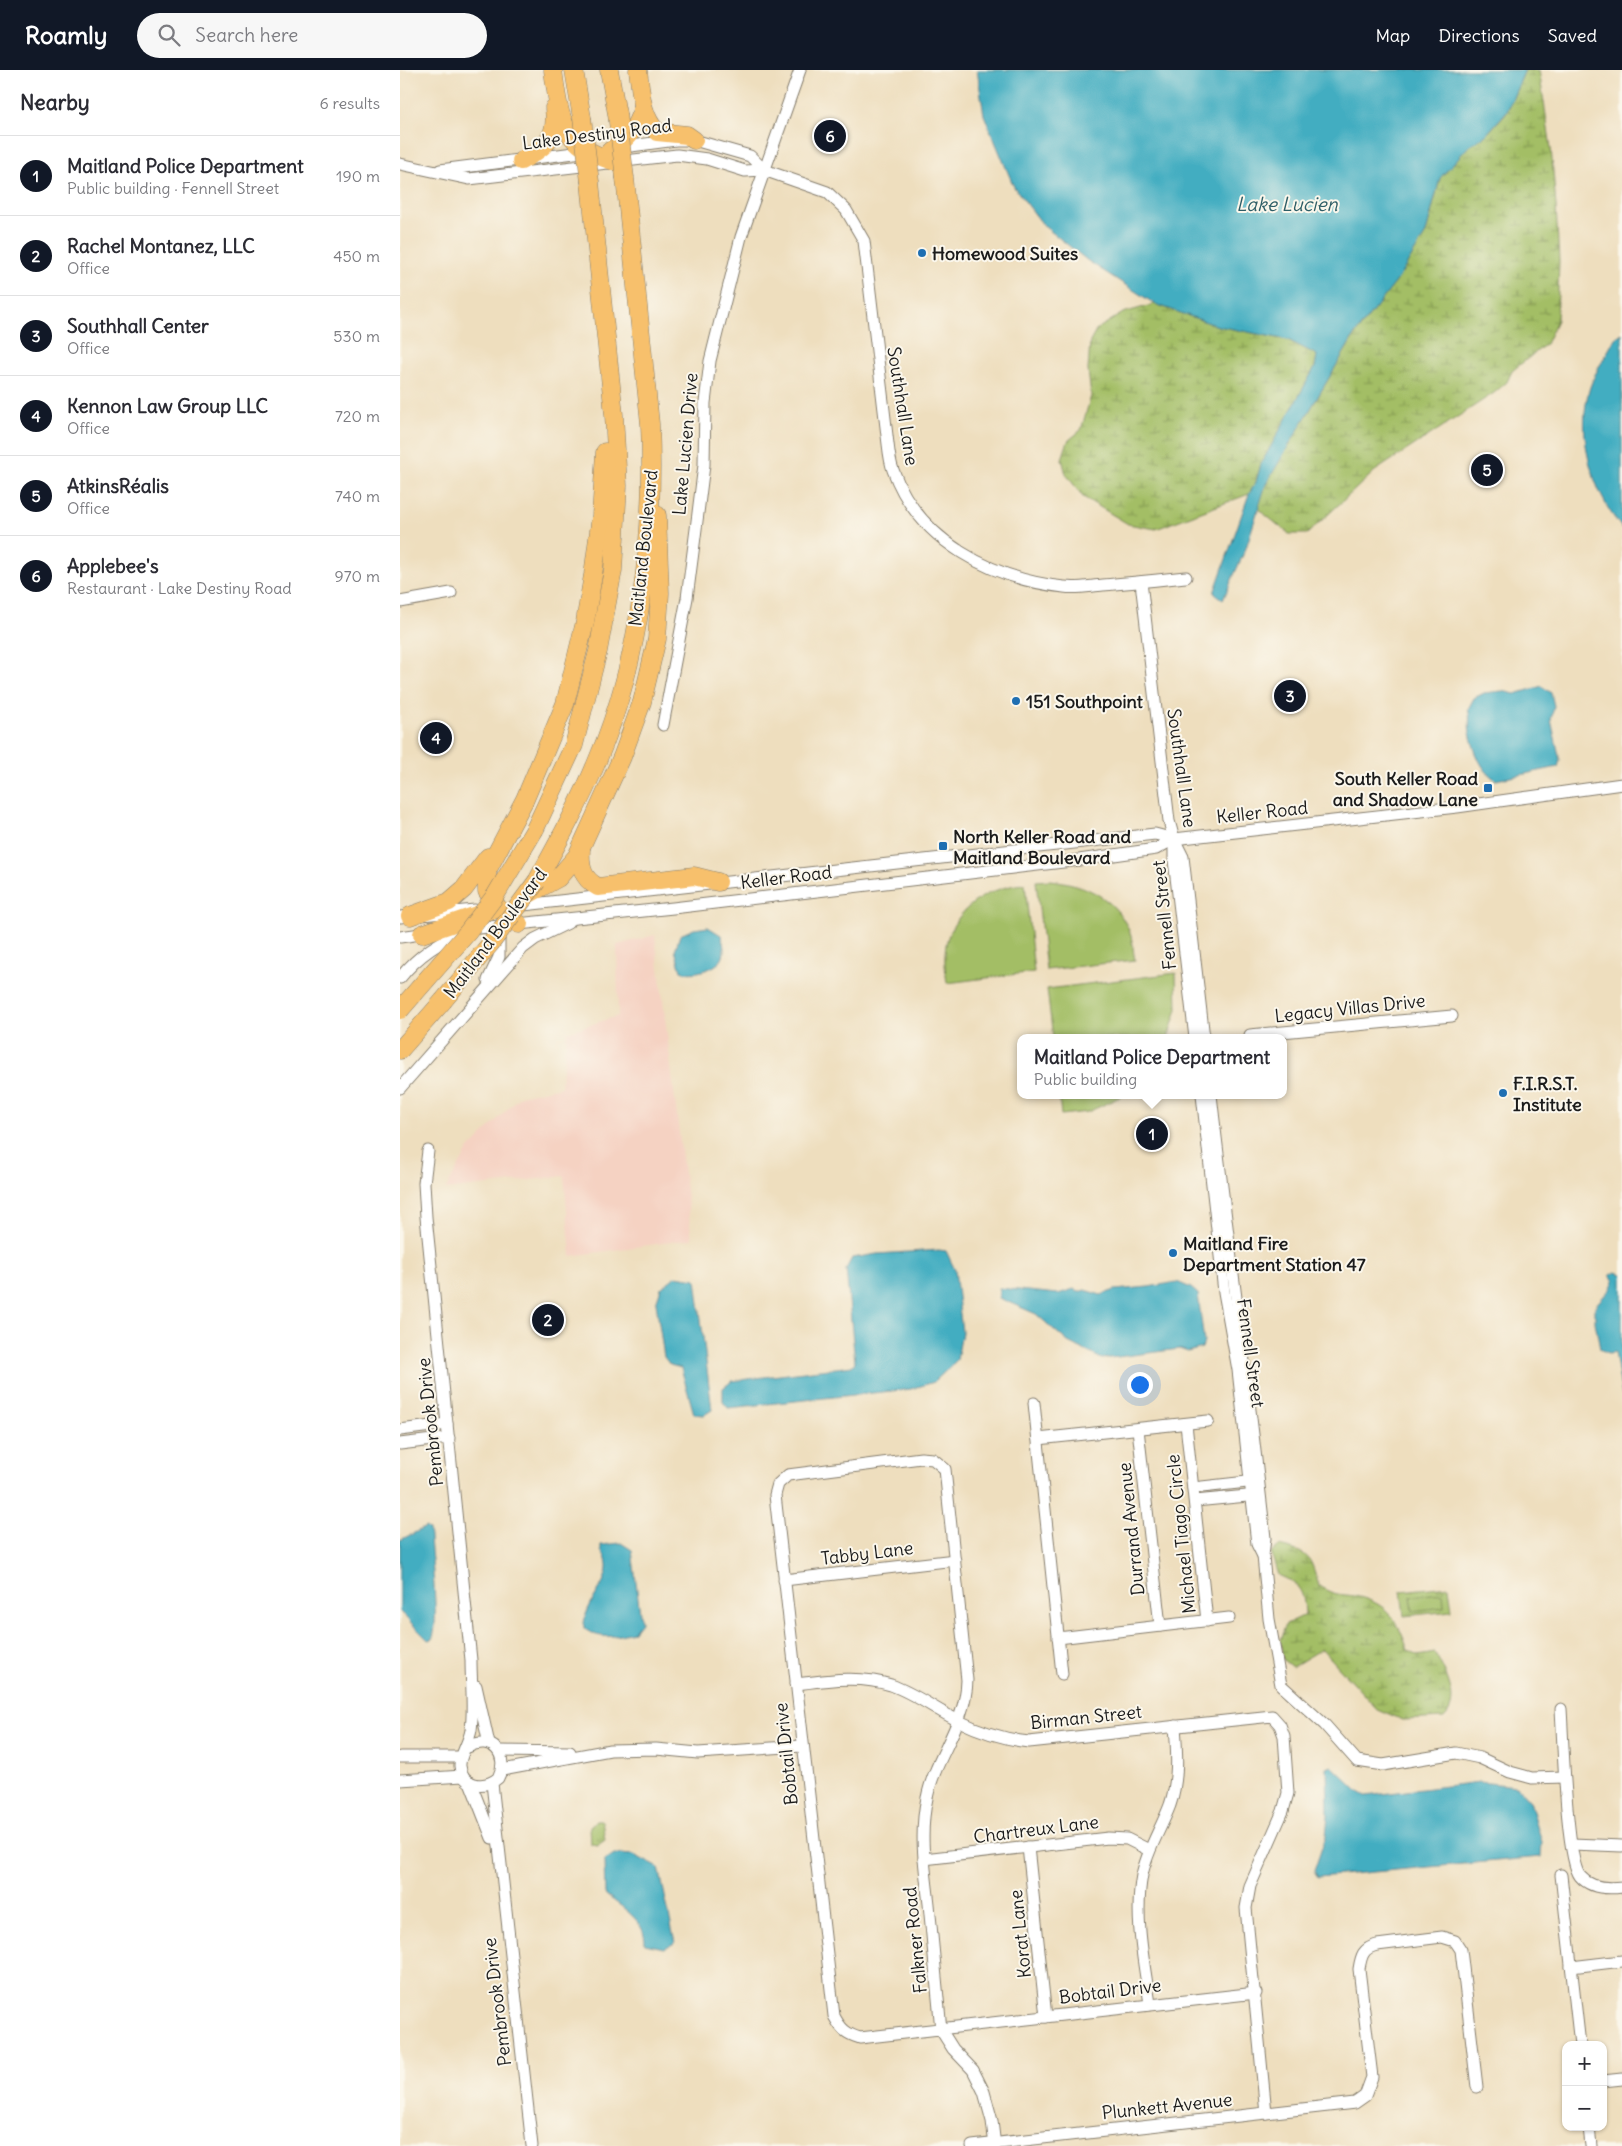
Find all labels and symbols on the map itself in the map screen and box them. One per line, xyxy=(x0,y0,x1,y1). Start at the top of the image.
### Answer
street label: Lake Destiny Road xyxy=(521,113,674,155)
pin: 6 xyxy=(814,117,846,155)
water label: Lake Lucien xyxy=(1236,192,1339,216)
place label: Homewood Suites xyxy=(932,242,1078,265)
marker: Homewood Suites xyxy=(916,247,928,259)
street label: Southhall Lane xyxy=(882,345,924,467)
street label: Lake Lucien Drive xyxy=(667,372,703,516)
pin: 5 xyxy=(1471,451,1503,489)
street label: Maitland Boulevard xyxy=(623,468,663,627)
pin: 3 xyxy=(1274,677,1306,715)
place label: 151 Southpoint xyxy=(1026,690,1144,713)
marker: 151 Southpoint xyxy=(1010,695,1022,707)
street label: Southhall Lane xyxy=(1162,707,1202,829)
pin: 4 xyxy=(420,719,452,757)
place label: South Keller Road and Shadow Lane xyxy=(1333,767,1478,811)
marker: South Keller Road and Shadow Lane xyxy=(1482,782,1494,794)
street label: Keller Road xyxy=(1215,796,1309,828)
place label: North Keller Road and Maitland Boulevard xyxy=(953,825,1131,869)
marker: North Keller Road and Maitland Boulevard xyxy=(937,840,949,852)
street label: Fennell Street xyxy=(1147,859,1181,971)
street label: Keller Road xyxy=(739,860,833,894)
street label: Maitland Boulevard xyxy=(438,863,552,1003)
street label: Legacy Villas Drive xyxy=(1273,989,1427,1027)
place label: F.I.R.S.T. Institute xyxy=(1513,1072,1582,1116)
marker: F.I.R.S.T. Institute xyxy=(1497,1087,1509,1099)
pin: 1 xyxy=(1136,1115,1168,1153)
place label: Maitland Fire Department Station 47 xyxy=(1183,1232,1366,1276)
marker: Maitland Fire Department Station 47 xyxy=(1167,1247,1179,1259)
street label: Fennell Street xyxy=(1232,1297,1270,1409)
pin: 2 xyxy=(532,1301,564,1339)
street label: Pembrook Drive xyxy=(412,1357,448,1487)
your location xyxy=(1127,1372,1153,1398)
street label: Michael Tiago Circle xyxy=(1161,1453,1201,1615)
street label: Durrand Avenue xyxy=(1113,1461,1149,1597)
street label: Tabby Lane xyxy=(819,1536,915,1570)
street label: Birman Street xyxy=(1029,1700,1143,1734)
street label: Bobtail Drive xyxy=(769,1702,803,1806)
street label: Chartreux Lane xyxy=(972,1810,1100,1848)
street label: Falkner Road xyxy=(898,1885,932,1994)
street label: Korat Lane xyxy=(1004,1889,1036,1979)
street label: Pembrook Drive xyxy=(478,1937,516,2067)
street label: Bobtail Drive xyxy=(1057,1973,1163,2009)
street label: Plunkett Avenue xyxy=(1101,2088,1233,2124)

